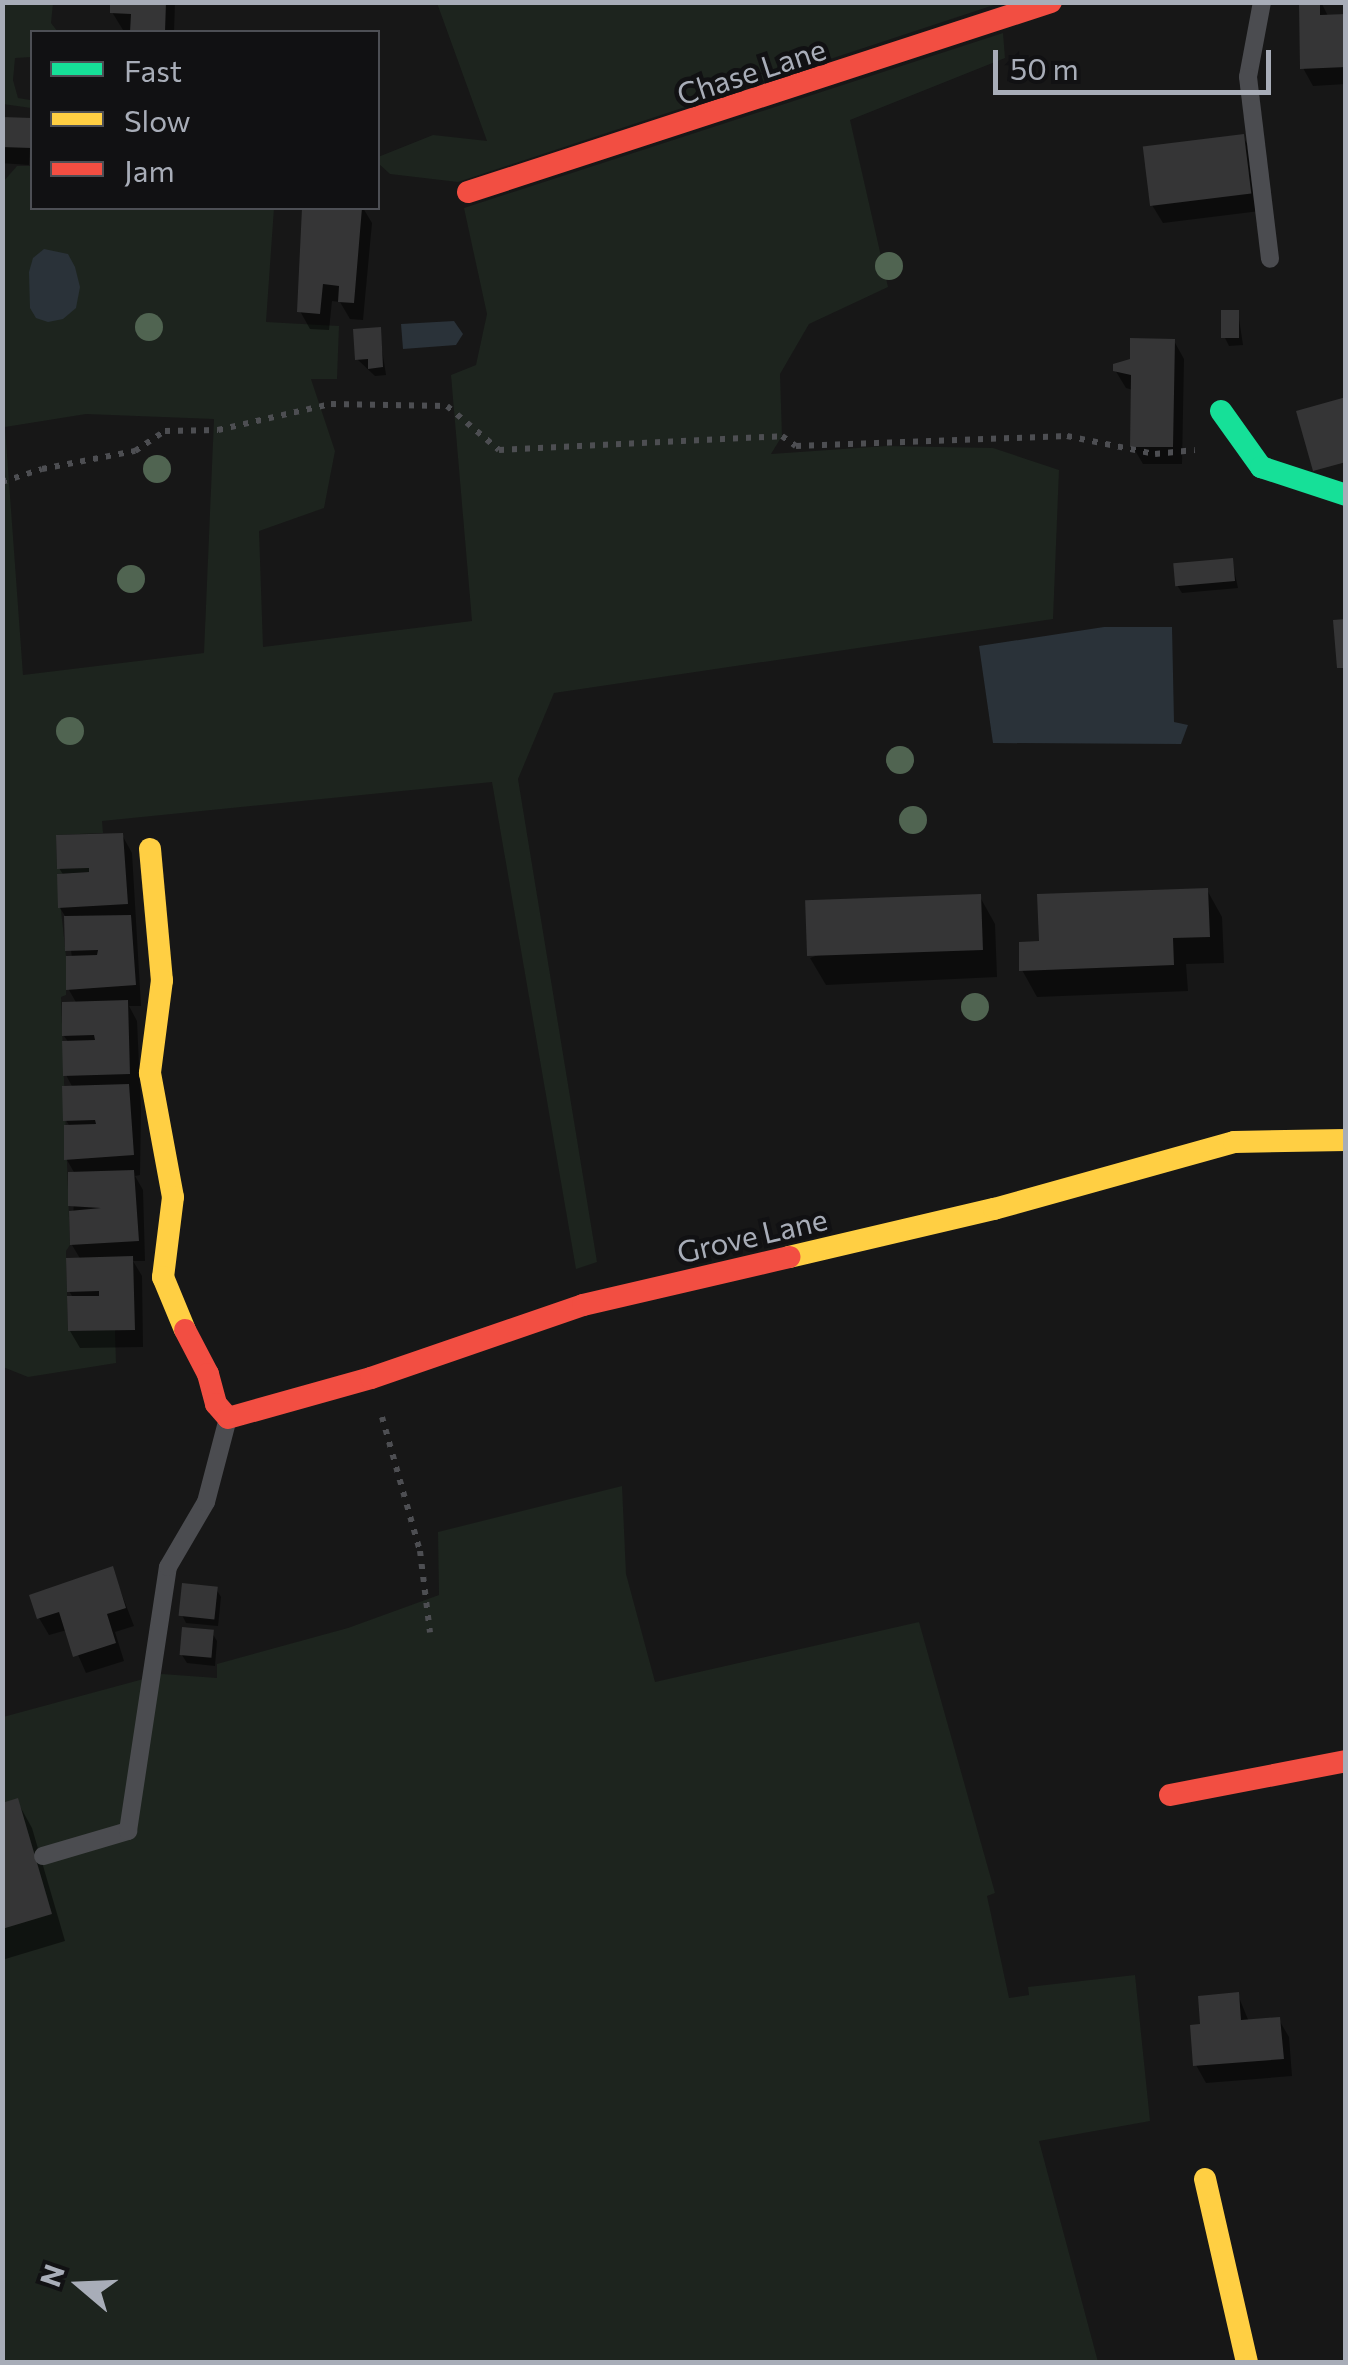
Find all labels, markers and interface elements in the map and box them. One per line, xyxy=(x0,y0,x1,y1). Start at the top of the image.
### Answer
legend xyxy=(30,30,380,210)
street label: Chase Lane xyxy=(672,30,830,112)
scale bar xyxy=(998,30,1276,92)
text: 50 m xyxy=(1010,49,1079,86)
text: Fast xyxy=(124,51,182,88)
text: Slow xyxy=(124,101,191,138)
text: Jam xyxy=(124,151,175,188)
street label: Grove Lane xyxy=(673,1200,831,1270)
north arrow xyxy=(30,2235,130,2335)
text: N xyxy=(32,2260,71,2291)

